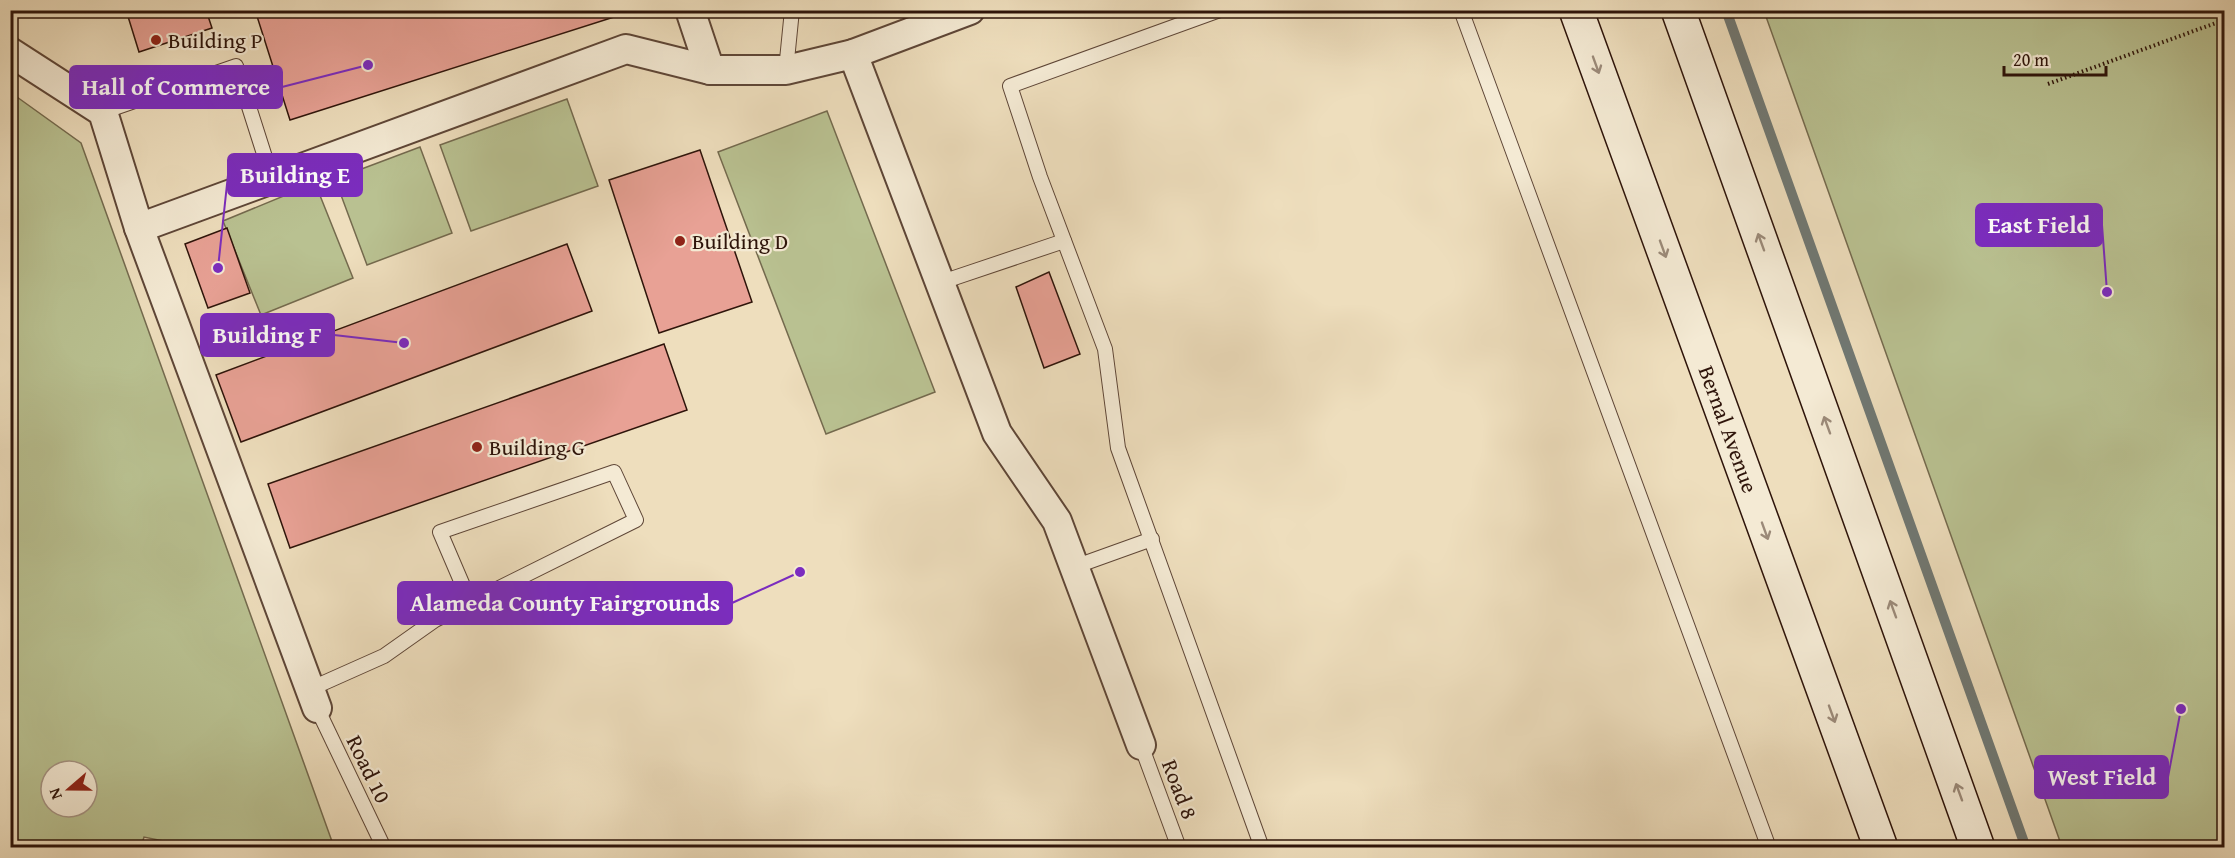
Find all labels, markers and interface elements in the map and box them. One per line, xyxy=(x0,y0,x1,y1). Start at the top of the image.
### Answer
place label: Building P xyxy=(168,24,263,56)
marker: Building P xyxy=(149,33,163,47)
scale bar xyxy=(2004,39,2106,77)
text: 20 m xyxy=(2013,46,2049,73)
one-way arrow xyxy=(1591,56,1602,74)
callout: Hall of Commerce xyxy=(70,66,282,108)
text: Hall of Commerce xyxy=(82,69,270,104)
callout: Building E xyxy=(228,154,362,196)
text: Building E xyxy=(240,157,350,192)
callout: East Field xyxy=(1976,204,2102,246)
text: East Field xyxy=(1988,207,2091,242)
place label: Building D xyxy=(692,225,788,257)
one-way arrow xyxy=(1754,233,1765,252)
marker: Building D xyxy=(673,234,687,248)
one-way arrow xyxy=(1658,239,1669,258)
callout: Building F xyxy=(201,314,334,356)
text: Building F xyxy=(212,317,322,352)
street label: Bernal Avenue xyxy=(1691,361,1766,497)
one-way arrow xyxy=(1820,417,1831,435)
place label: Building G xyxy=(489,431,585,463)
marker: Building G xyxy=(470,440,484,454)
one-way arrow xyxy=(1761,521,1772,539)
callout: Alameda County Fairgrounds xyxy=(398,582,732,624)
text: Alameda County Fairgrounds xyxy=(410,585,720,620)
one-way arrow xyxy=(1886,600,1897,619)
one-way arrow xyxy=(1827,704,1838,723)
street label: Road 10 xyxy=(339,730,399,808)
street label: Road 8 xyxy=(1154,755,1206,823)
callout: West Field xyxy=(2035,756,2168,798)
north arrow xyxy=(39,759,99,819)
text: West Field xyxy=(2048,759,2157,794)
one-way arrow xyxy=(1952,784,1963,802)
text: N xyxy=(42,785,68,803)

